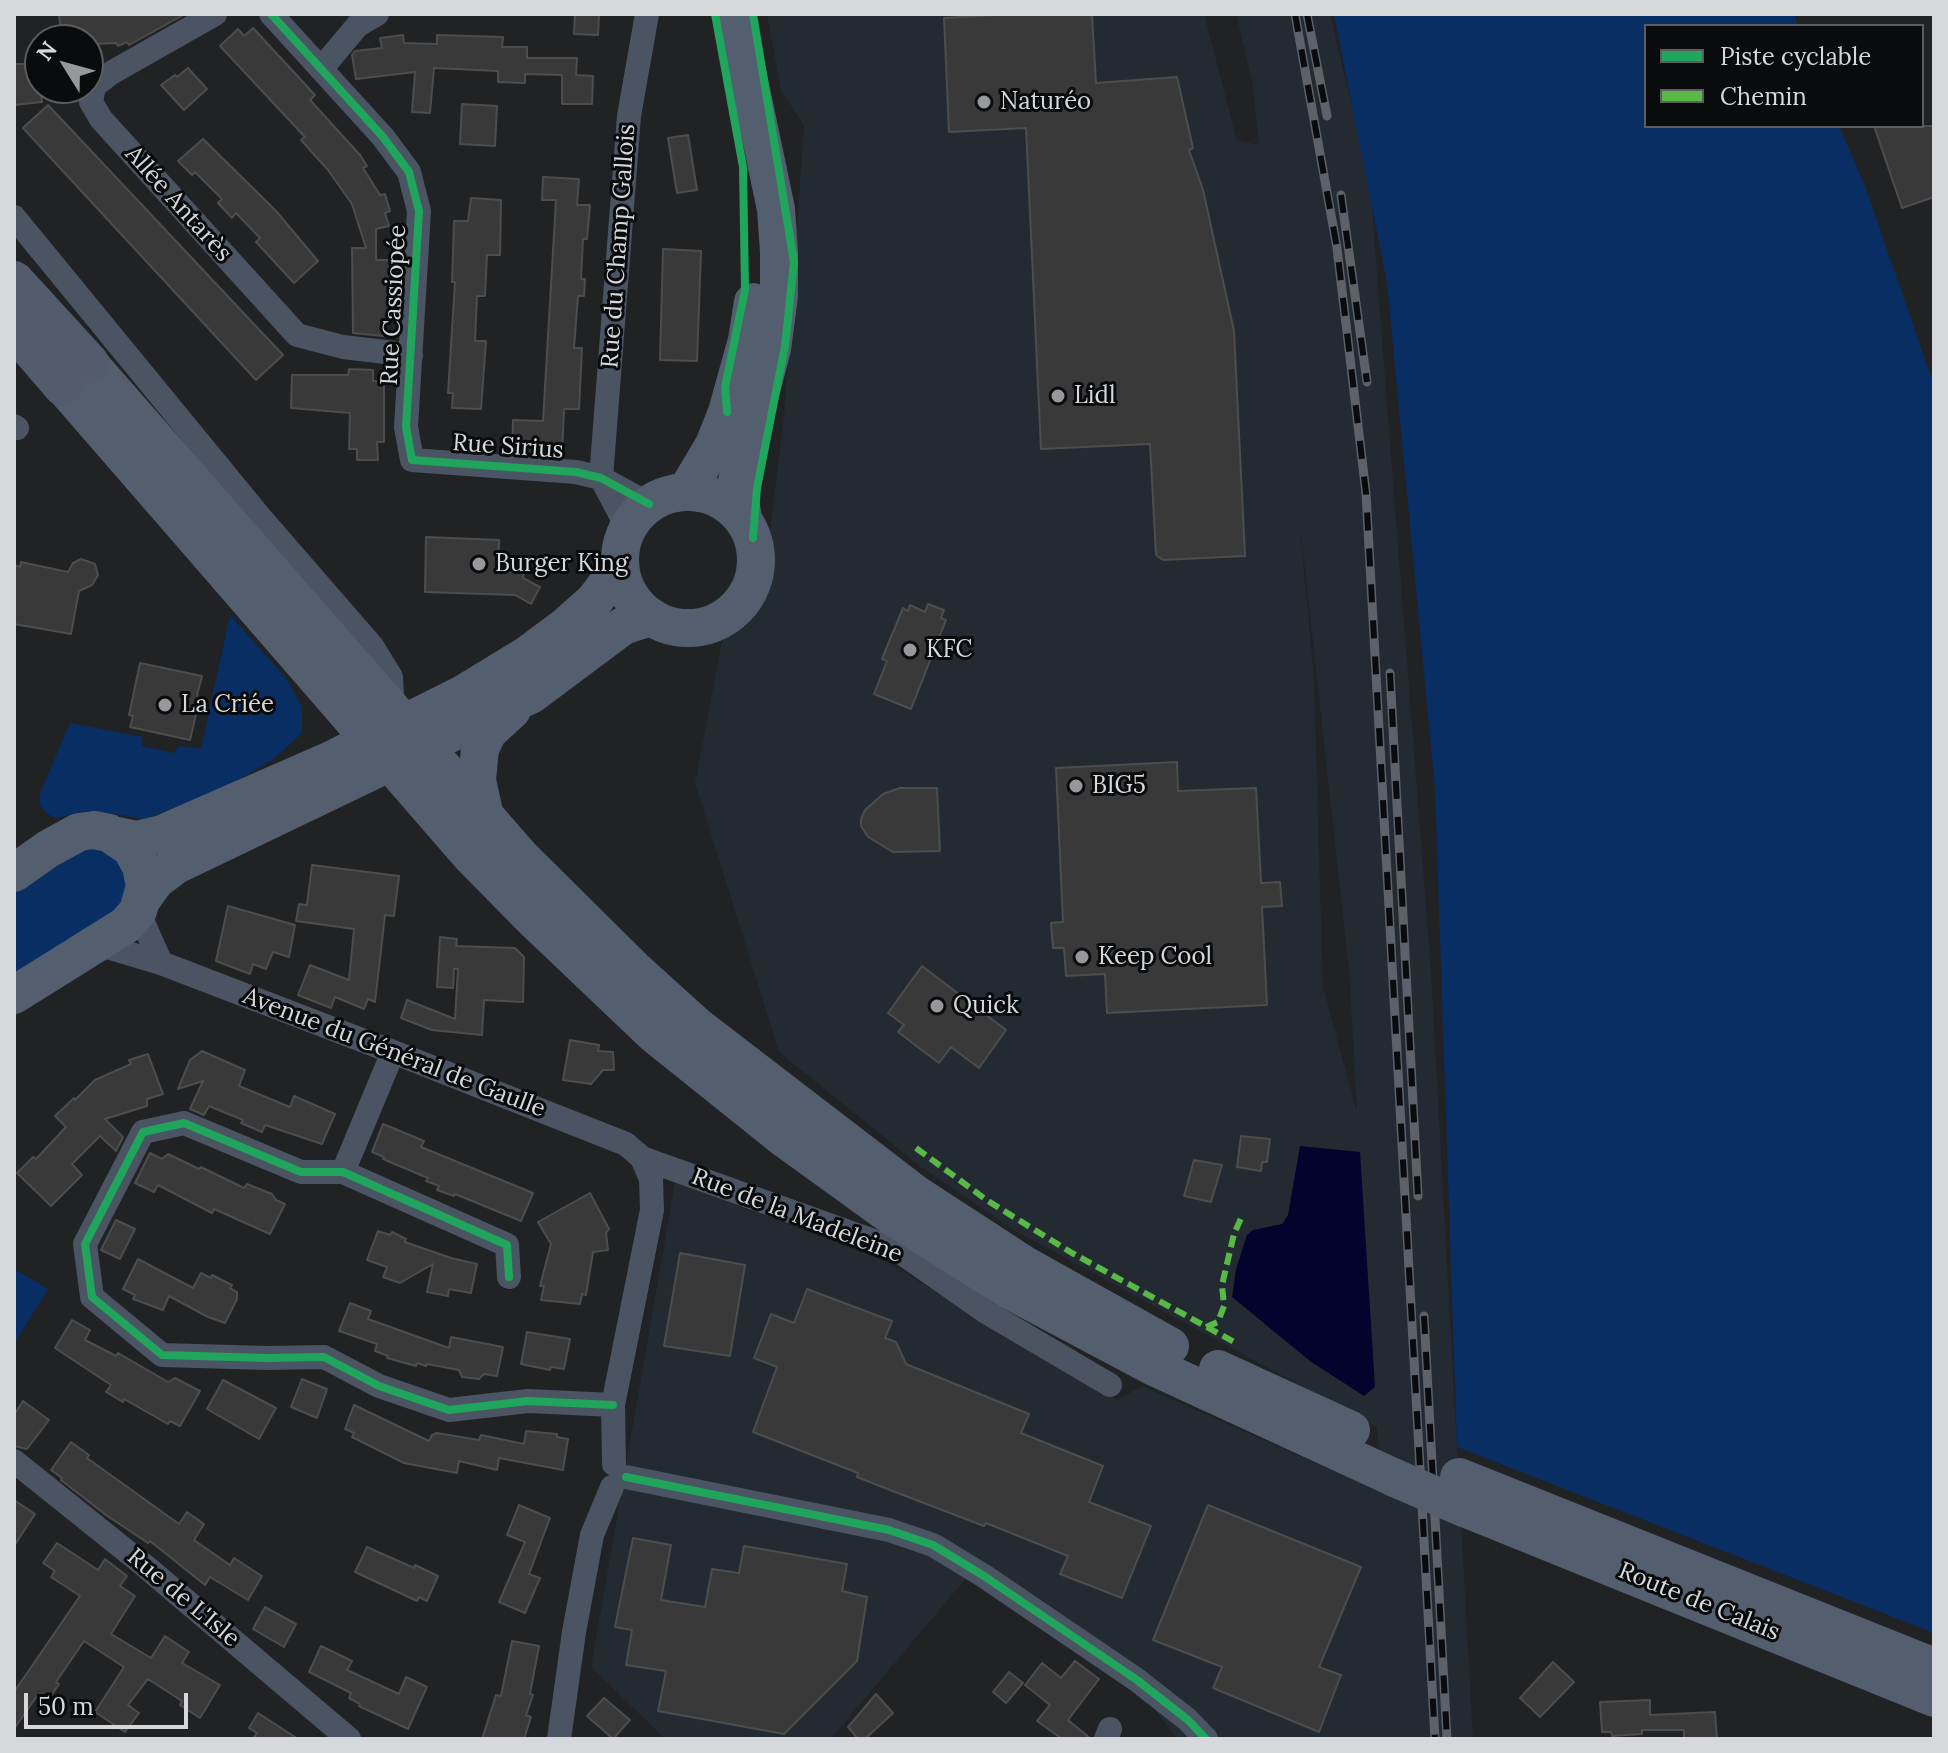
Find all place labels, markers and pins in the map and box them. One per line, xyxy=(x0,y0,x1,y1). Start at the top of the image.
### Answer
place label: Naturéo xyxy=(1000,88,1091,116)
marker: Naturéo xyxy=(975,93,993,111)
place label: Lidl xyxy=(1074,382,1115,410)
marker: Lidl xyxy=(1049,387,1067,405)
place label: Burger King xyxy=(495,550,628,578)
marker: Burger King xyxy=(470,555,488,573)
place label: KFC xyxy=(926,636,972,664)
marker: KFC xyxy=(901,641,919,659)
place label: La Criée xyxy=(181,691,274,719)
marker: La Criée xyxy=(156,696,174,714)
place label: BIG5 xyxy=(1092,772,1146,800)
marker: BIG5 xyxy=(1067,777,1085,795)
place label: Keep Cool xyxy=(1098,943,1212,971)
marker: Keep Cool xyxy=(1073,948,1091,966)
place label: Quick xyxy=(953,992,1019,1020)
marker: Quick xyxy=(928,997,946,1015)

